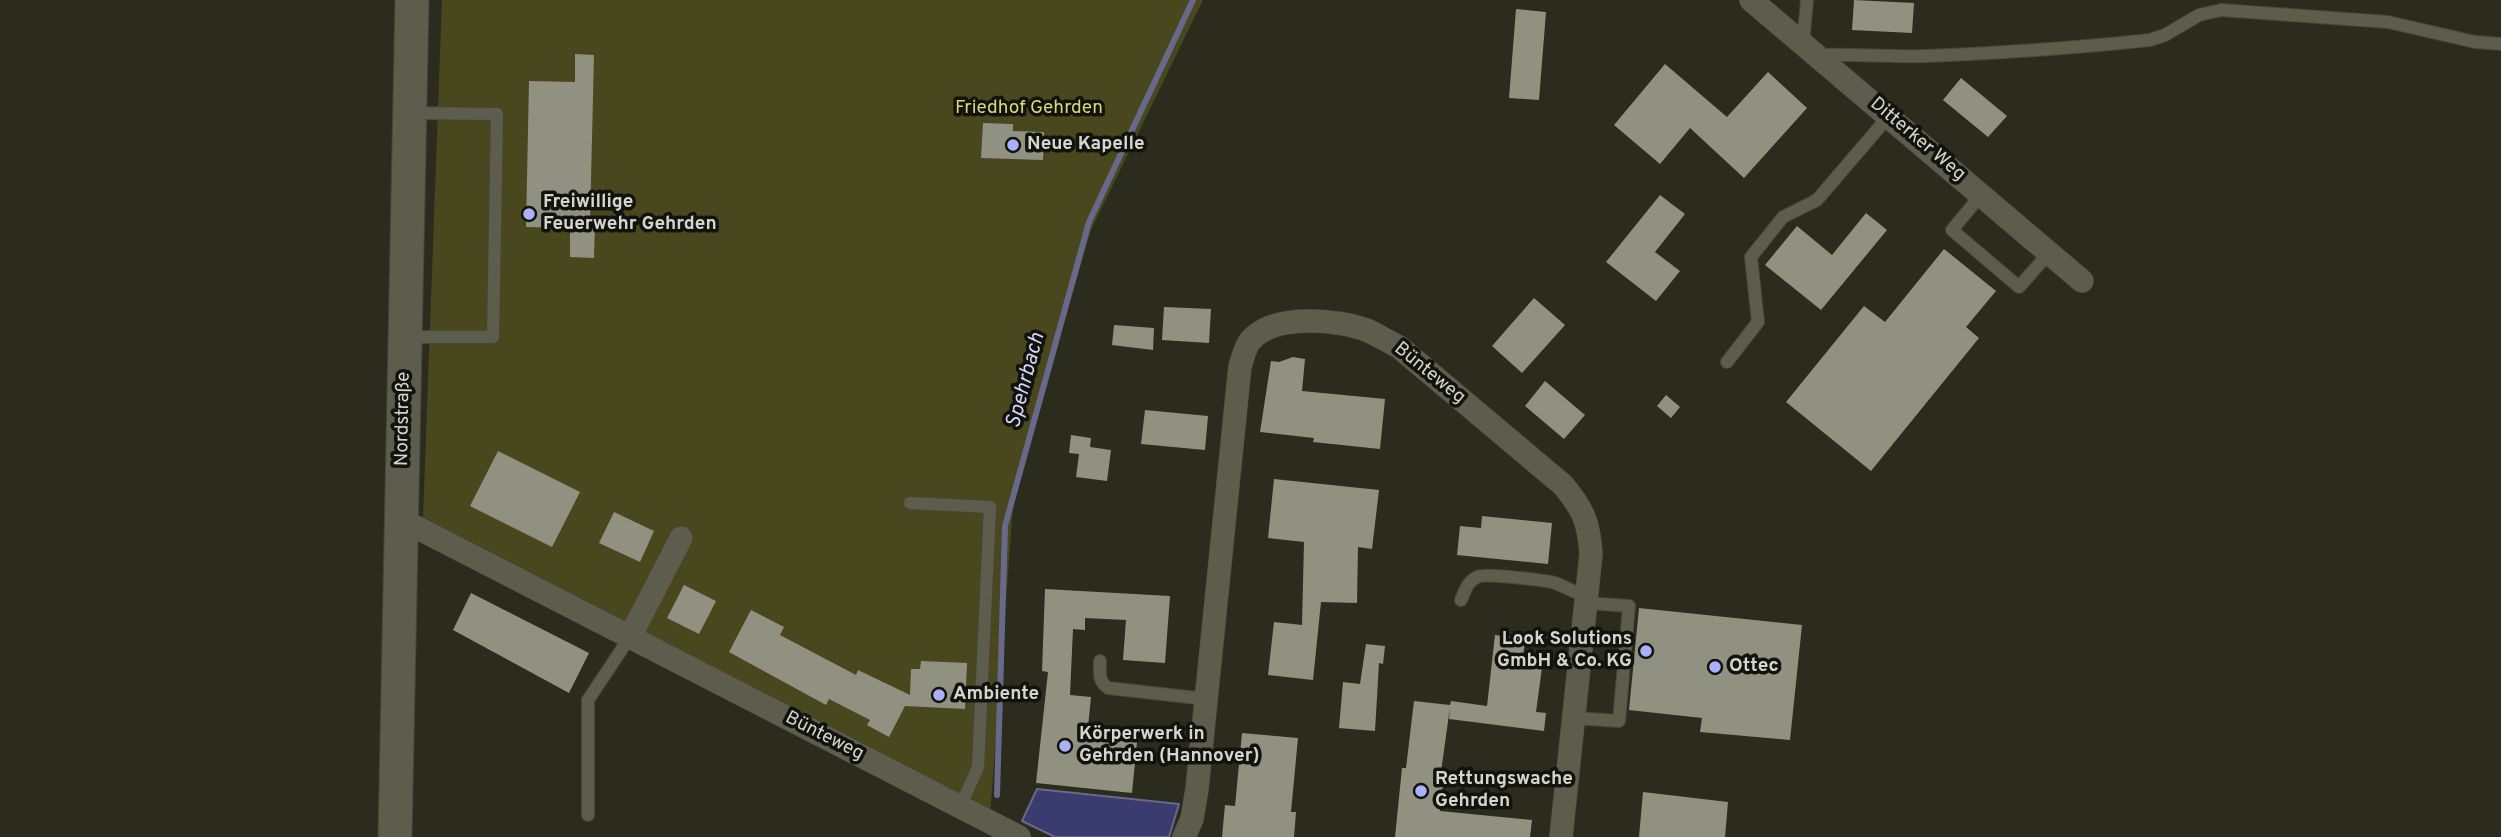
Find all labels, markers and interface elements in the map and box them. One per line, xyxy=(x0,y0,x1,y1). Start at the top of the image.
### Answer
street label: Ditterker Weg xyxy=(1864,93,1970,187)
park label: Friedhof Gehrden xyxy=(955,98,1103,120)
place label: Neue Kapelle xyxy=(1027,134,1145,156)
marker: Neue Kapelle xyxy=(1005,137,1021,153)
place label: Freiwillige Feuerwehr Gehrden xyxy=(543,192,717,236)
marker: Freiwillige Feuerwehr Gehrden xyxy=(521,206,537,222)
water label: Spehrbach xyxy=(1002,331,1052,431)
street label: Bünteweg xyxy=(1389,338,1469,410)
street label: Nordstraße xyxy=(392,372,416,466)
place label: Look Solutions GmbH & Co. KG xyxy=(1497,629,1632,673)
marker: Look Solutions GmbH & Co. KG xyxy=(1638,643,1654,659)
place label: Ottec xyxy=(1729,656,1779,678)
marker: Ottec xyxy=(1707,659,1723,675)
place label: Ambiente xyxy=(953,684,1039,706)
marker: Ambiente xyxy=(931,687,947,703)
street label: Bünteweg xyxy=(781,707,867,767)
place label: Körperwerk in Gehrden (Hannover) xyxy=(1079,724,1260,768)
marker: Körperwerk in Gehrden (Hannover) xyxy=(1057,738,1073,754)
place label: Rettungswache Gehrden xyxy=(1435,769,1573,813)
marker: Rettungswache Gehrden xyxy=(1413,783,1429,799)

